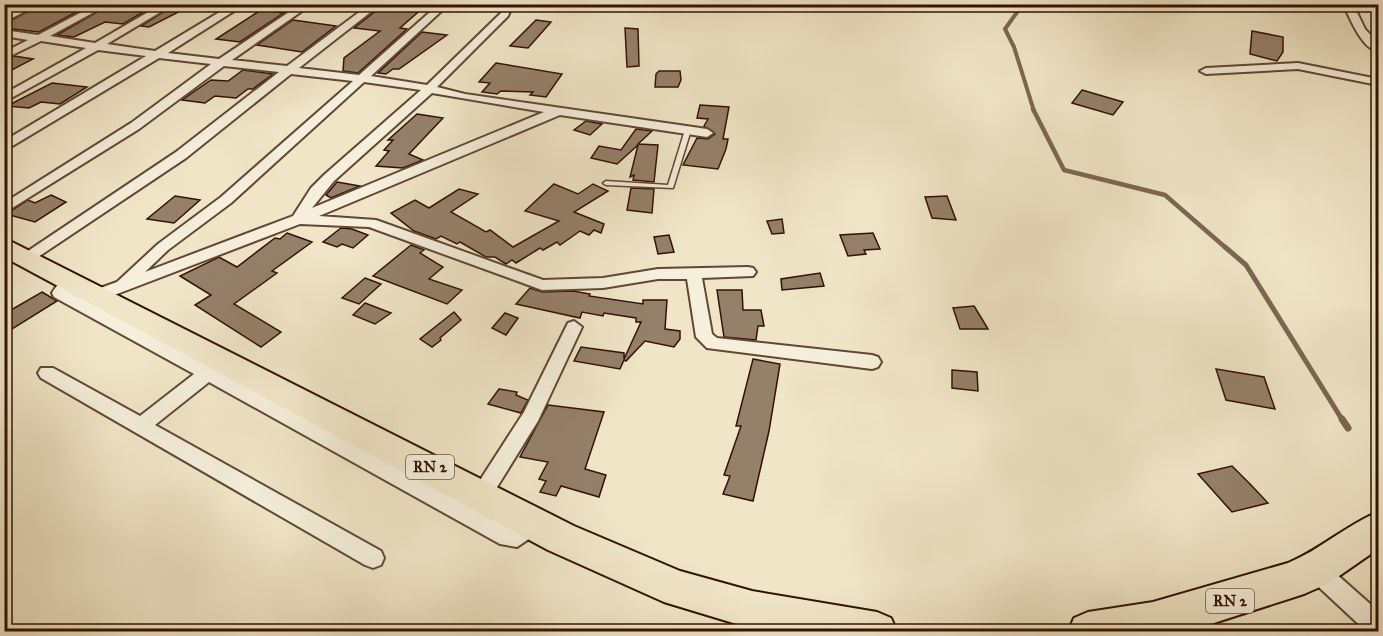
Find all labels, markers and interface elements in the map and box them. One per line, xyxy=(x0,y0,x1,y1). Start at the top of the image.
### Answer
road number: RN 2 xyxy=(406,455,454,479)
road number: RN 2 xyxy=(1206,589,1254,613)

